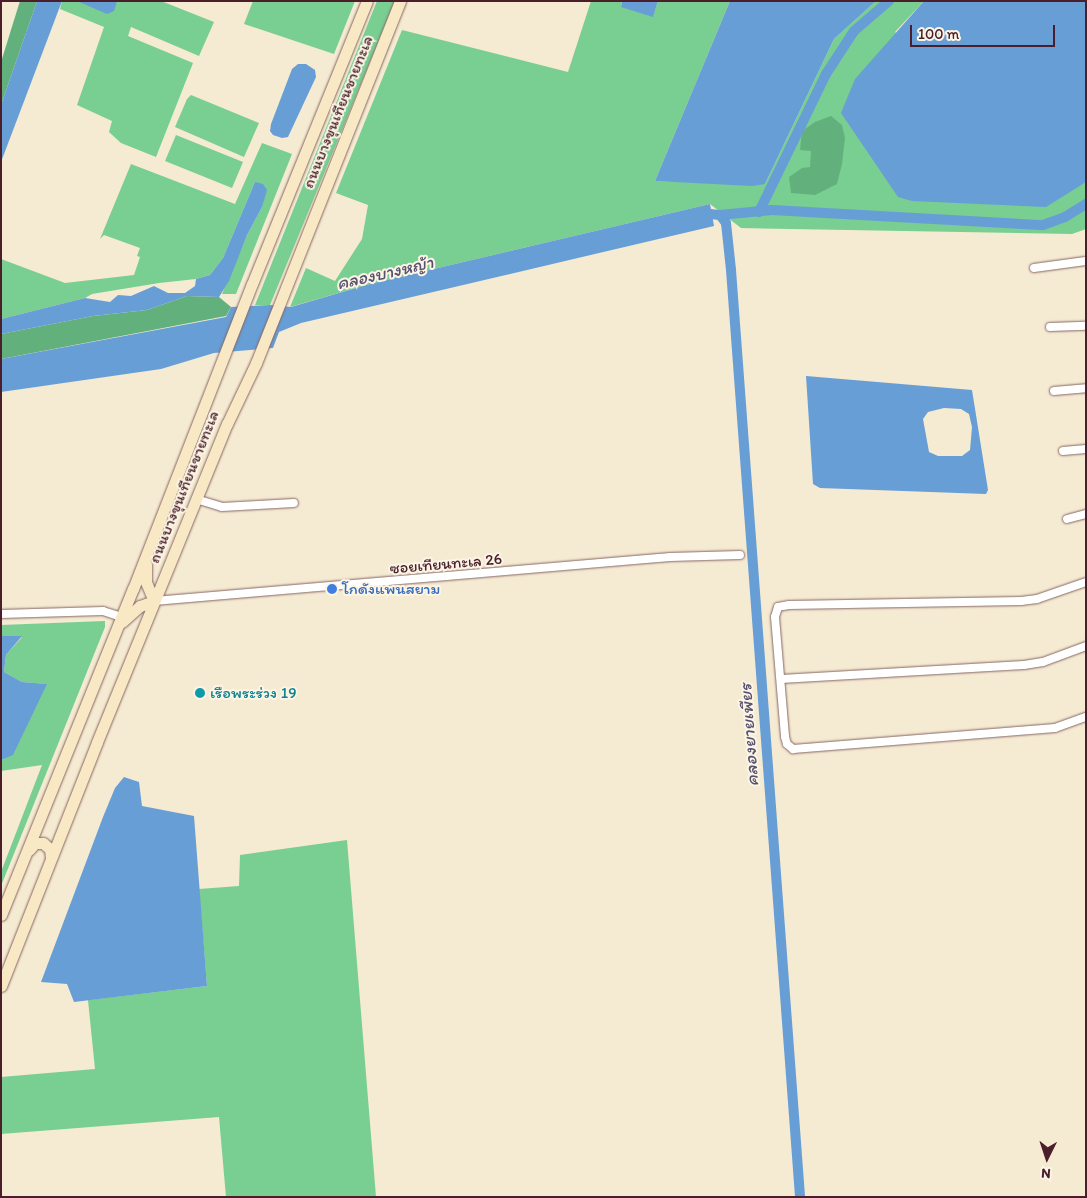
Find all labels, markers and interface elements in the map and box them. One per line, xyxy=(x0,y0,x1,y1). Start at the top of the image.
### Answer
scale bar xyxy=(912,15,1057,47)
text: 100 m xyxy=(918,25,959,43)
street label: ถนนบางขุนเทียนชายทะเล xyxy=(299,33,377,191)
water label: คลองบางหญ้า xyxy=(335,251,435,295)
street label: ถนนบางขุนเทียนชายทะเล xyxy=(145,408,223,566)
street label: ซอยเทียนทะเล 26 xyxy=(389,550,503,578)
place label: โกดังแพนสยาม xyxy=(342,579,440,599)
marker: โกดังแพนสยาม xyxy=(326,583,338,595)
place label: เรือพระร่วง 19 xyxy=(210,683,297,703)
water label: คลองยายเพียร xyxy=(735,683,763,787)
marker: เรือพระร่วง 19 xyxy=(194,687,206,699)
north arrow xyxy=(1022,1133,1072,1183)
text: N xyxy=(1041,1165,1051,1182)

